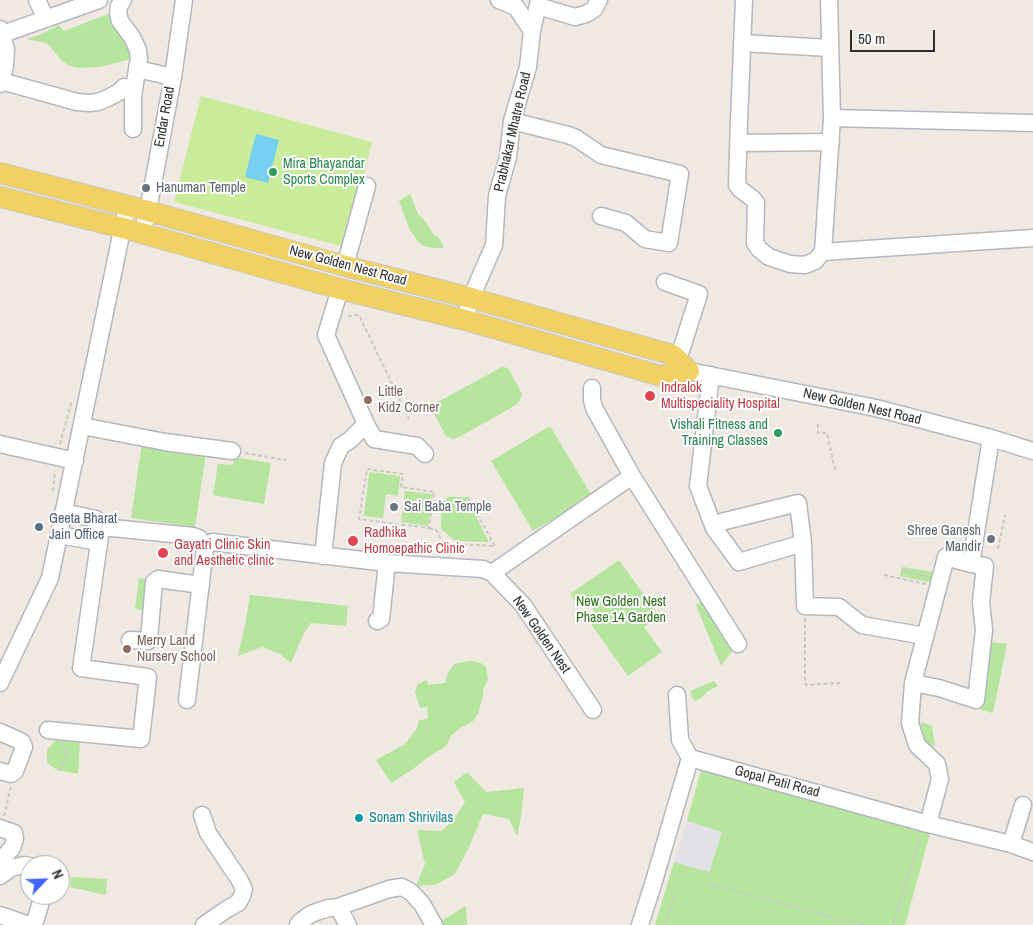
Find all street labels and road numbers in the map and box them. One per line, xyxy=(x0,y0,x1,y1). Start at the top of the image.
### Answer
street label: Prabhakar Mhatre Road xyxy=(491,70,535,194)
street label: Endar Road xyxy=(151,85,179,149)
street label: New Golden Nest Road xyxy=(288,242,408,290)
street label: New Golden Nest Road xyxy=(801,385,923,429)
street label: New Golden Nest xyxy=(508,593,574,677)
street label: Gopal Patil Road xyxy=(733,763,821,801)

